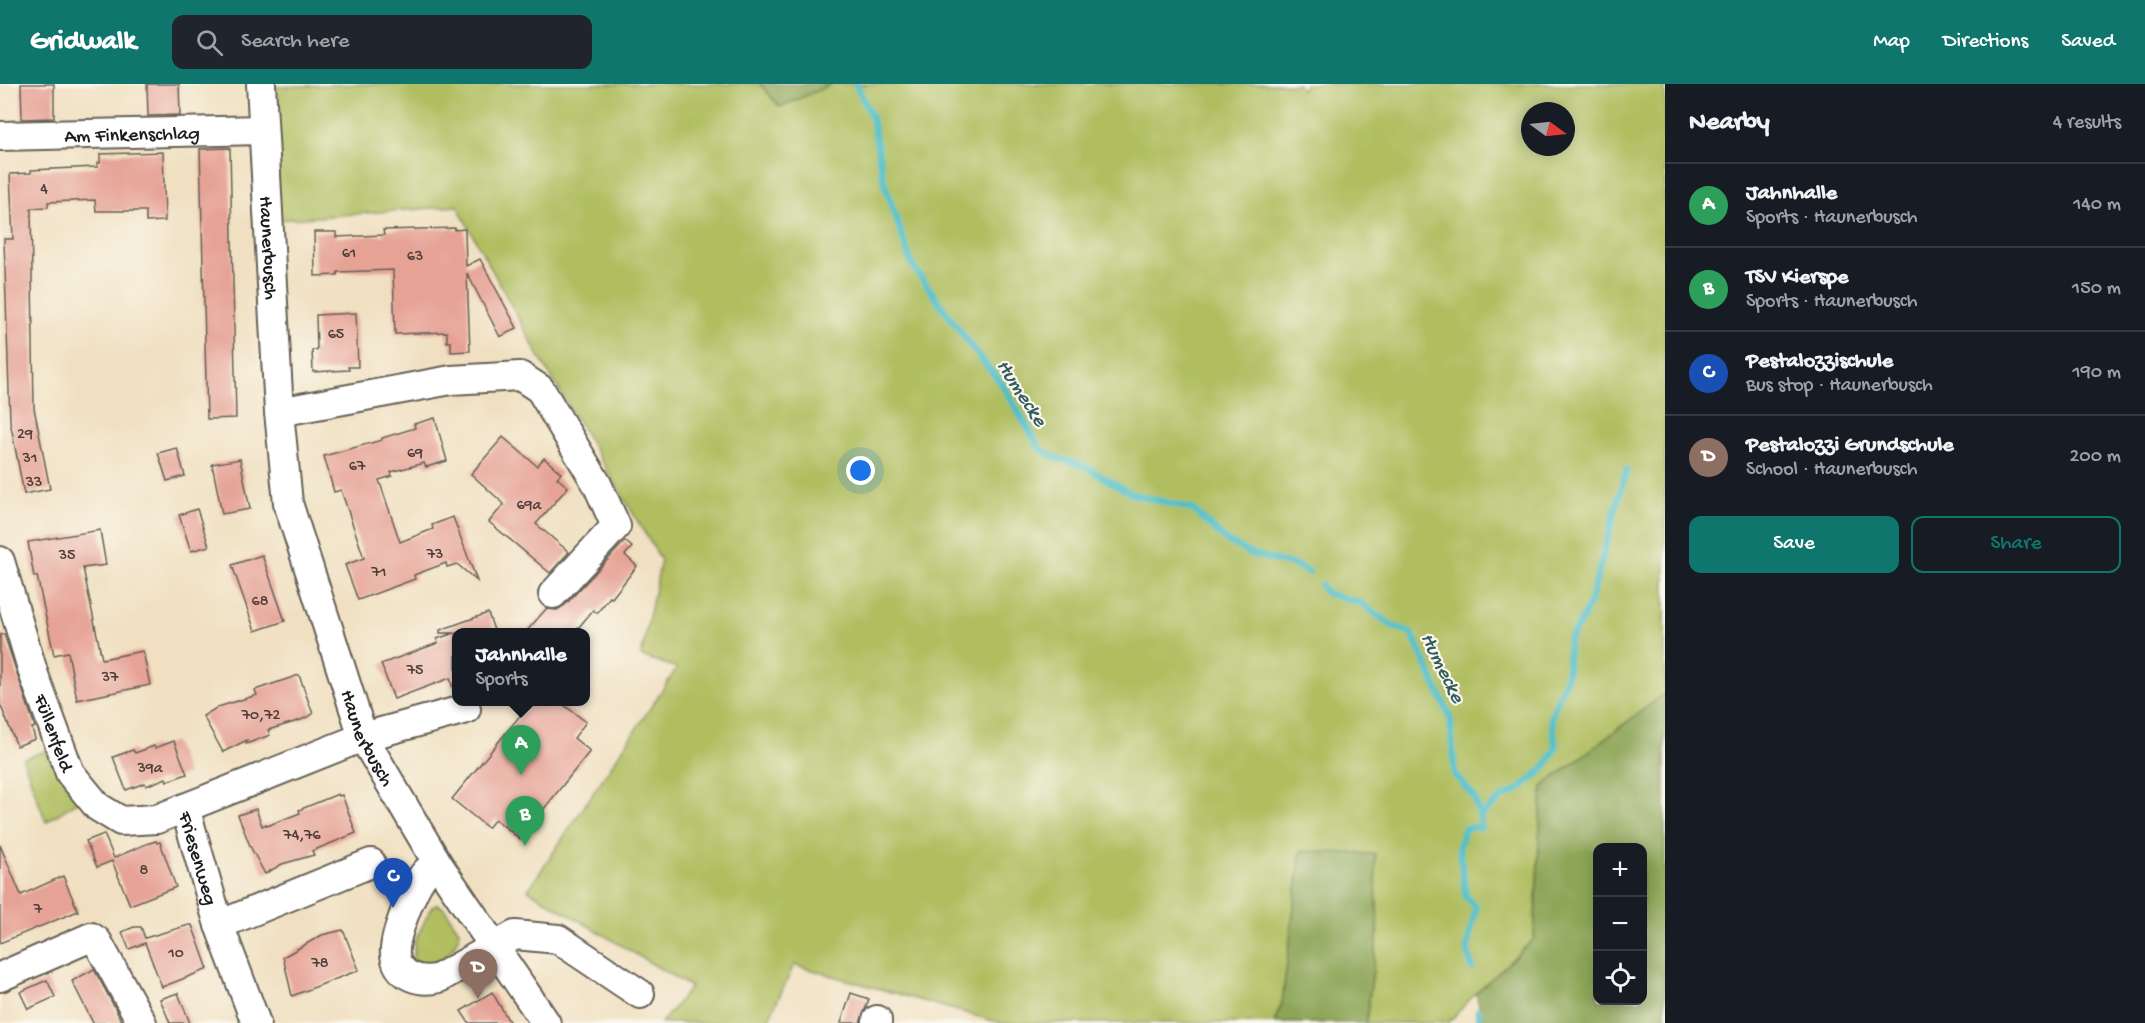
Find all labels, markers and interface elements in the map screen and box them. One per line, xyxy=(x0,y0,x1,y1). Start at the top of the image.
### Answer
search box xyxy=(172,15,592,69)
text: Gridwalk xyxy=(30,26,136,59)
icon: search xyxy=(193,26,226,59)
text: Search here xyxy=(241,29,349,55)
text: Map xyxy=(1873,30,1910,55)
text: Directions xyxy=(1943,30,2028,55)
text: Saved xyxy=(2061,30,2115,55)
north arrow xyxy=(1521,102,1575,156)
text: Nearby xyxy=(1689,108,1770,139)
text: 4 results xyxy=(2053,112,2121,135)
street label: Am Finkenschlag xyxy=(64,123,200,150)
house number: 4 xyxy=(40,181,48,200)
text: Jahnhalle xyxy=(1746,181,1837,207)
text: A xyxy=(1703,194,1714,217)
text: 140 m xyxy=(2073,194,2121,217)
street label: Haunerbusch xyxy=(252,196,281,301)
text: Sports · Haunerbusch xyxy=(1746,207,1918,230)
house number: 61 xyxy=(342,245,356,264)
house number: 63 xyxy=(407,248,423,267)
text: TSV Kierspe xyxy=(1746,265,1848,291)
text: B xyxy=(1703,278,1714,301)
text: 150 m xyxy=(2072,278,2121,301)
text: Sports · Haunerbusch xyxy=(1746,291,1918,314)
house number: 65 xyxy=(328,326,344,345)
text: Pestalozzischule xyxy=(1746,349,1893,375)
water label: Humecke xyxy=(989,356,1052,433)
text: C xyxy=(1703,362,1714,385)
text: 190 m xyxy=(2073,362,2121,385)
text: Bus stop · Haunerbusch xyxy=(1746,375,1933,398)
house number: 29 xyxy=(17,426,33,445)
text: Pestalozzi Grundschule xyxy=(1746,433,1954,459)
house number: 69 xyxy=(407,445,423,464)
text: D xyxy=(1702,446,1715,469)
text: 200 m xyxy=(2070,446,2121,469)
house number: 31 xyxy=(22,450,37,469)
your location xyxy=(846,456,875,485)
house number: 67 xyxy=(349,458,366,477)
text: School · Haunerbusch xyxy=(1746,459,1917,482)
house number: 33 xyxy=(25,474,42,493)
house number: 69a xyxy=(516,497,543,516)
button: Save xyxy=(1689,516,1899,573)
button: Share xyxy=(1911,516,2121,573)
house number: 73 xyxy=(426,546,443,565)
house number: 35 xyxy=(58,547,75,566)
house number: 71 xyxy=(371,564,386,583)
house number: 68 xyxy=(252,593,269,612)
popup xyxy=(452,628,590,706)
water label: Humecke xyxy=(1413,629,1469,709)
text: Jahnhalle xyxy=(475,643,567,669)
house number: 75 xyxy=(406,662,423,681)
house number: 37 xyxy=(101,669,119,688)
text: Sports xyxy=(475,669,528,692)
street label: Haunerbusch xyxy=(334,687,398,792)
street label: Füllenfeld xyxy=(27,691,77,778)
house number: 70,72 xyxy=(241,707,280,726)
pin: A xyxy=(502,726,540,775)
house number: 39a xyxy=(136,760,164,779)
pin: B xyxy=(506,796,544,846)
street label: Friesenweg xyxy=(171,808,221,908)
house number: 74,76 xyxy=(282,827,322,846)
map controls xyxy=(1593,843,1647,1005)
button: + xyxy=(1593,843,1647,897)
pin: C xyxy=(374,858,412,908)
house number: 8 xyxy=(140,862,149,881)
button: − xyxy=(1593,897,1647,951)
house number: 7 xyxy=(33,901,43,920)
house number: 10 xyxy=(167,945,184,964)
pin: D xyxy=(458,950,498,999)
button: locate xyxy=(1593,951,1647,1005)
house number: 78 xyxy=(310,955,329,974)

